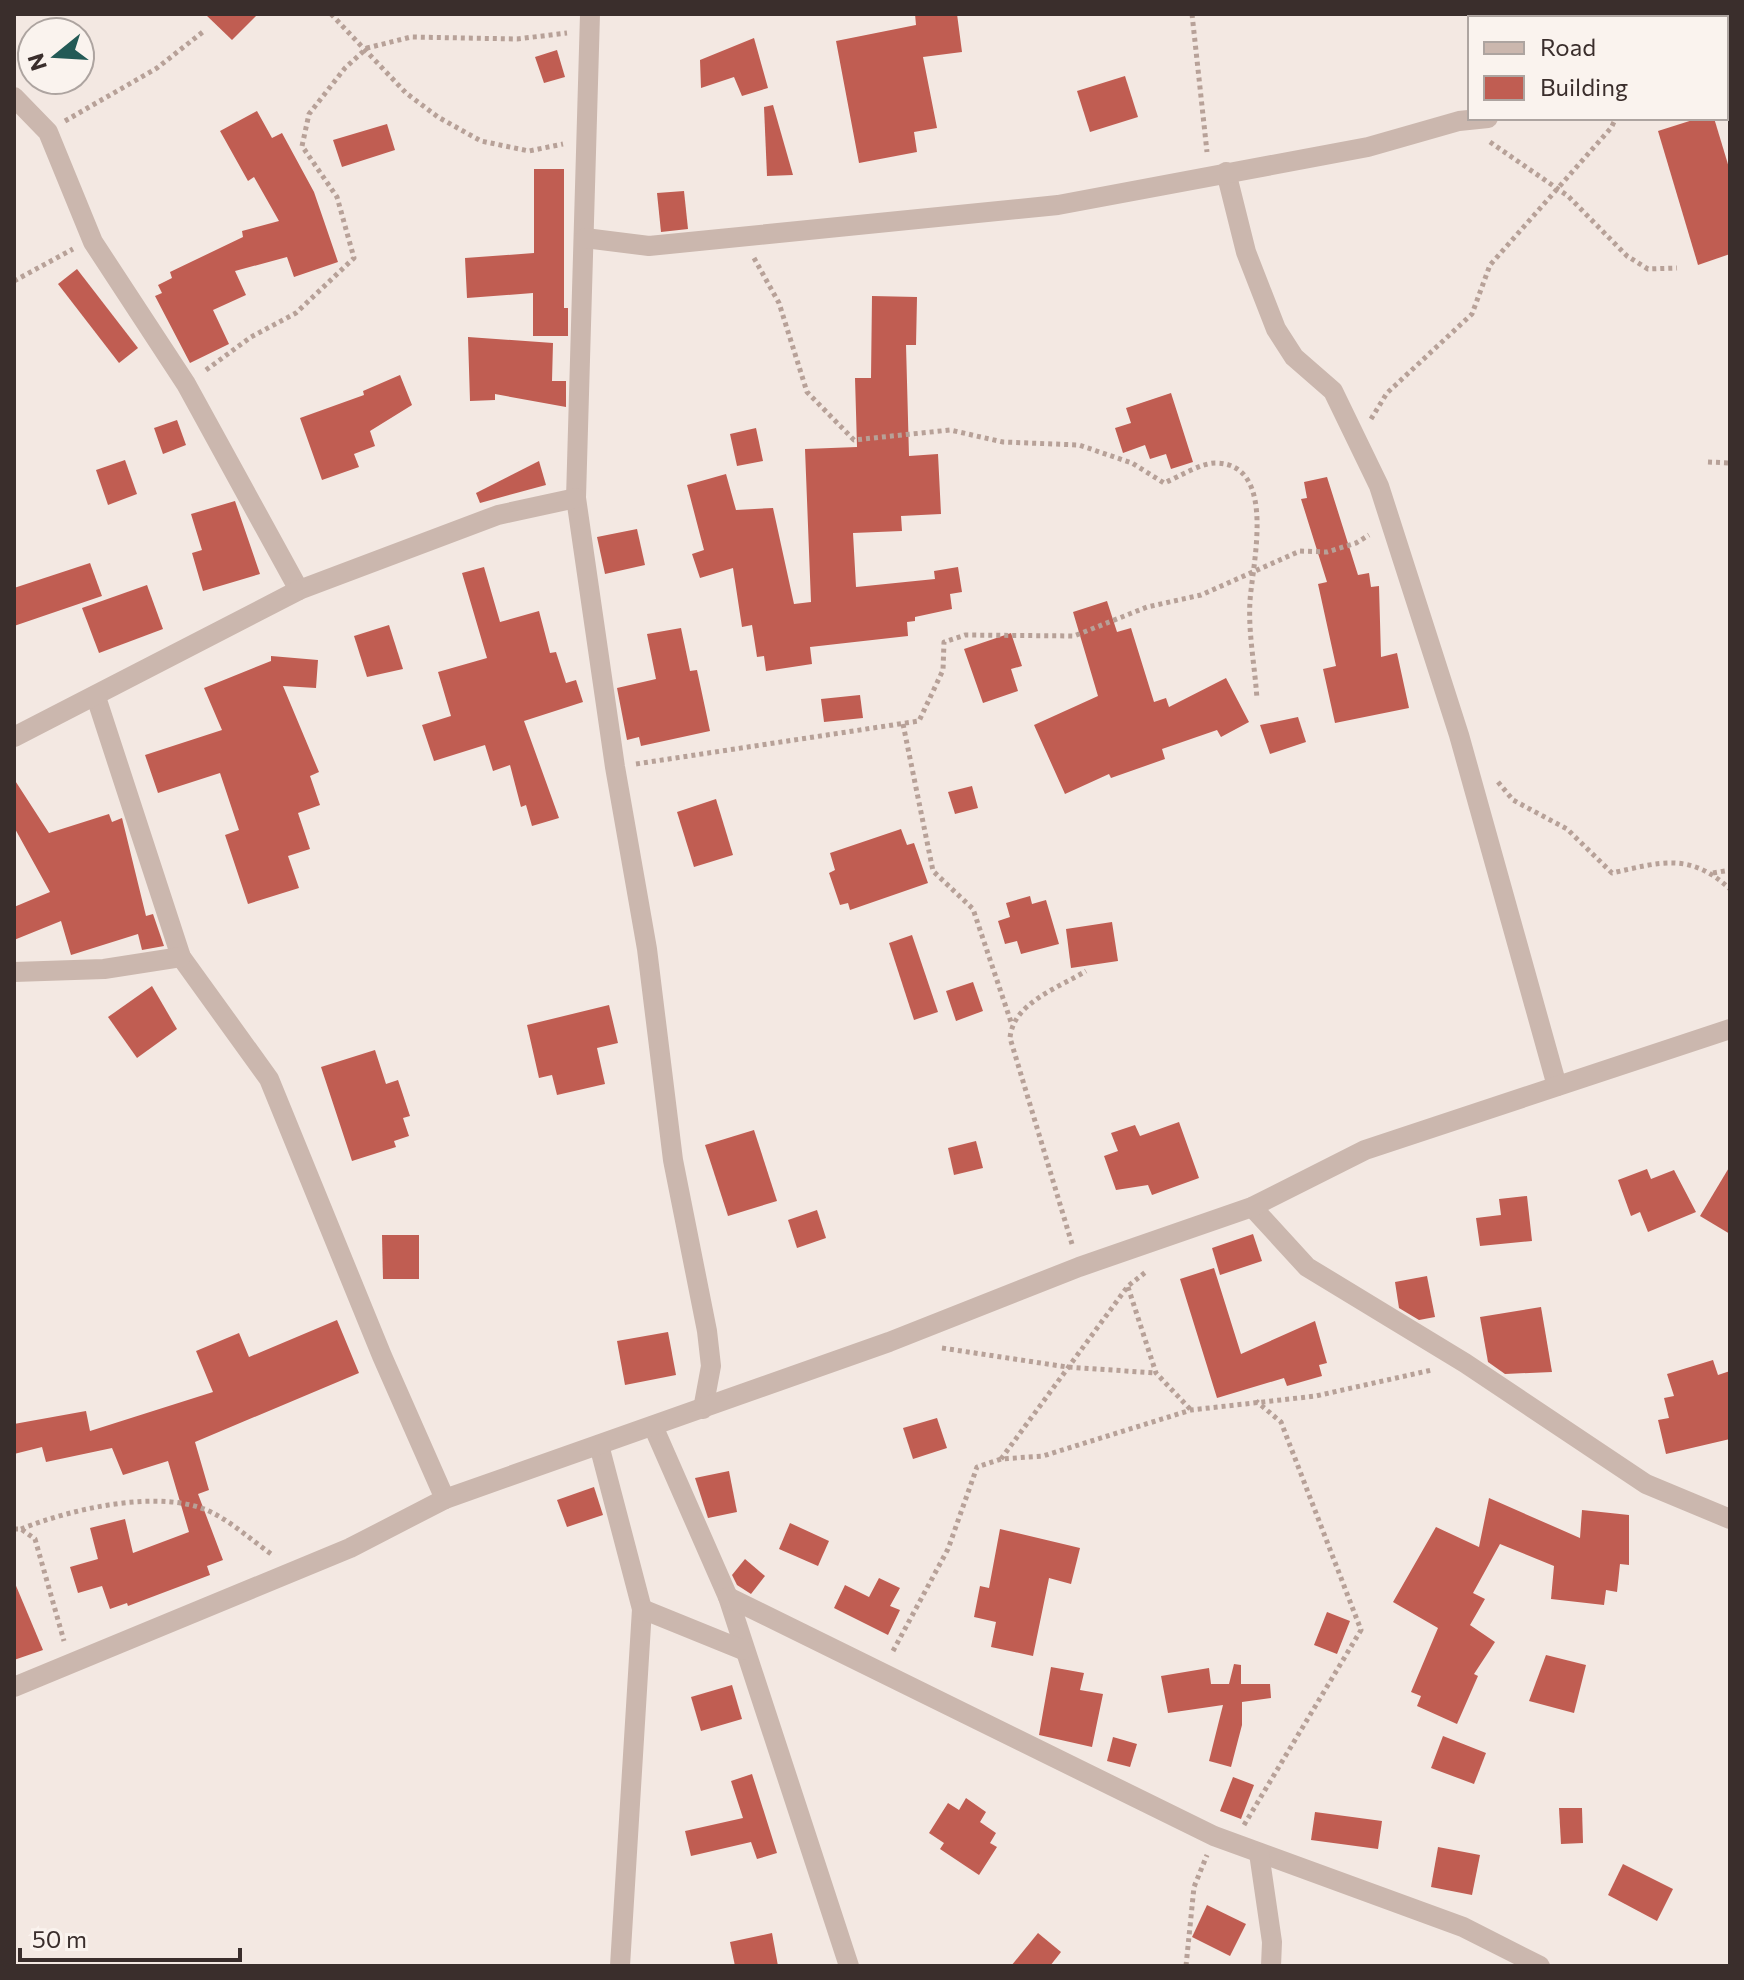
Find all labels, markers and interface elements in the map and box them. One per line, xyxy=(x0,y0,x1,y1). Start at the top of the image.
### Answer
north arrow xyxy=(16,16,96,96)
legend xyxy=(1468,16,1728,120)
text: Road xyxy=(1540,32,1596,61)
text: N xyxy=(21,50,52,74)
text: Building xyxy=(1540,72,1628,101)
scale bar xyxy=(20,1912,240,1962)
text: 50 m xyxy=(32,1924,87,1953)

